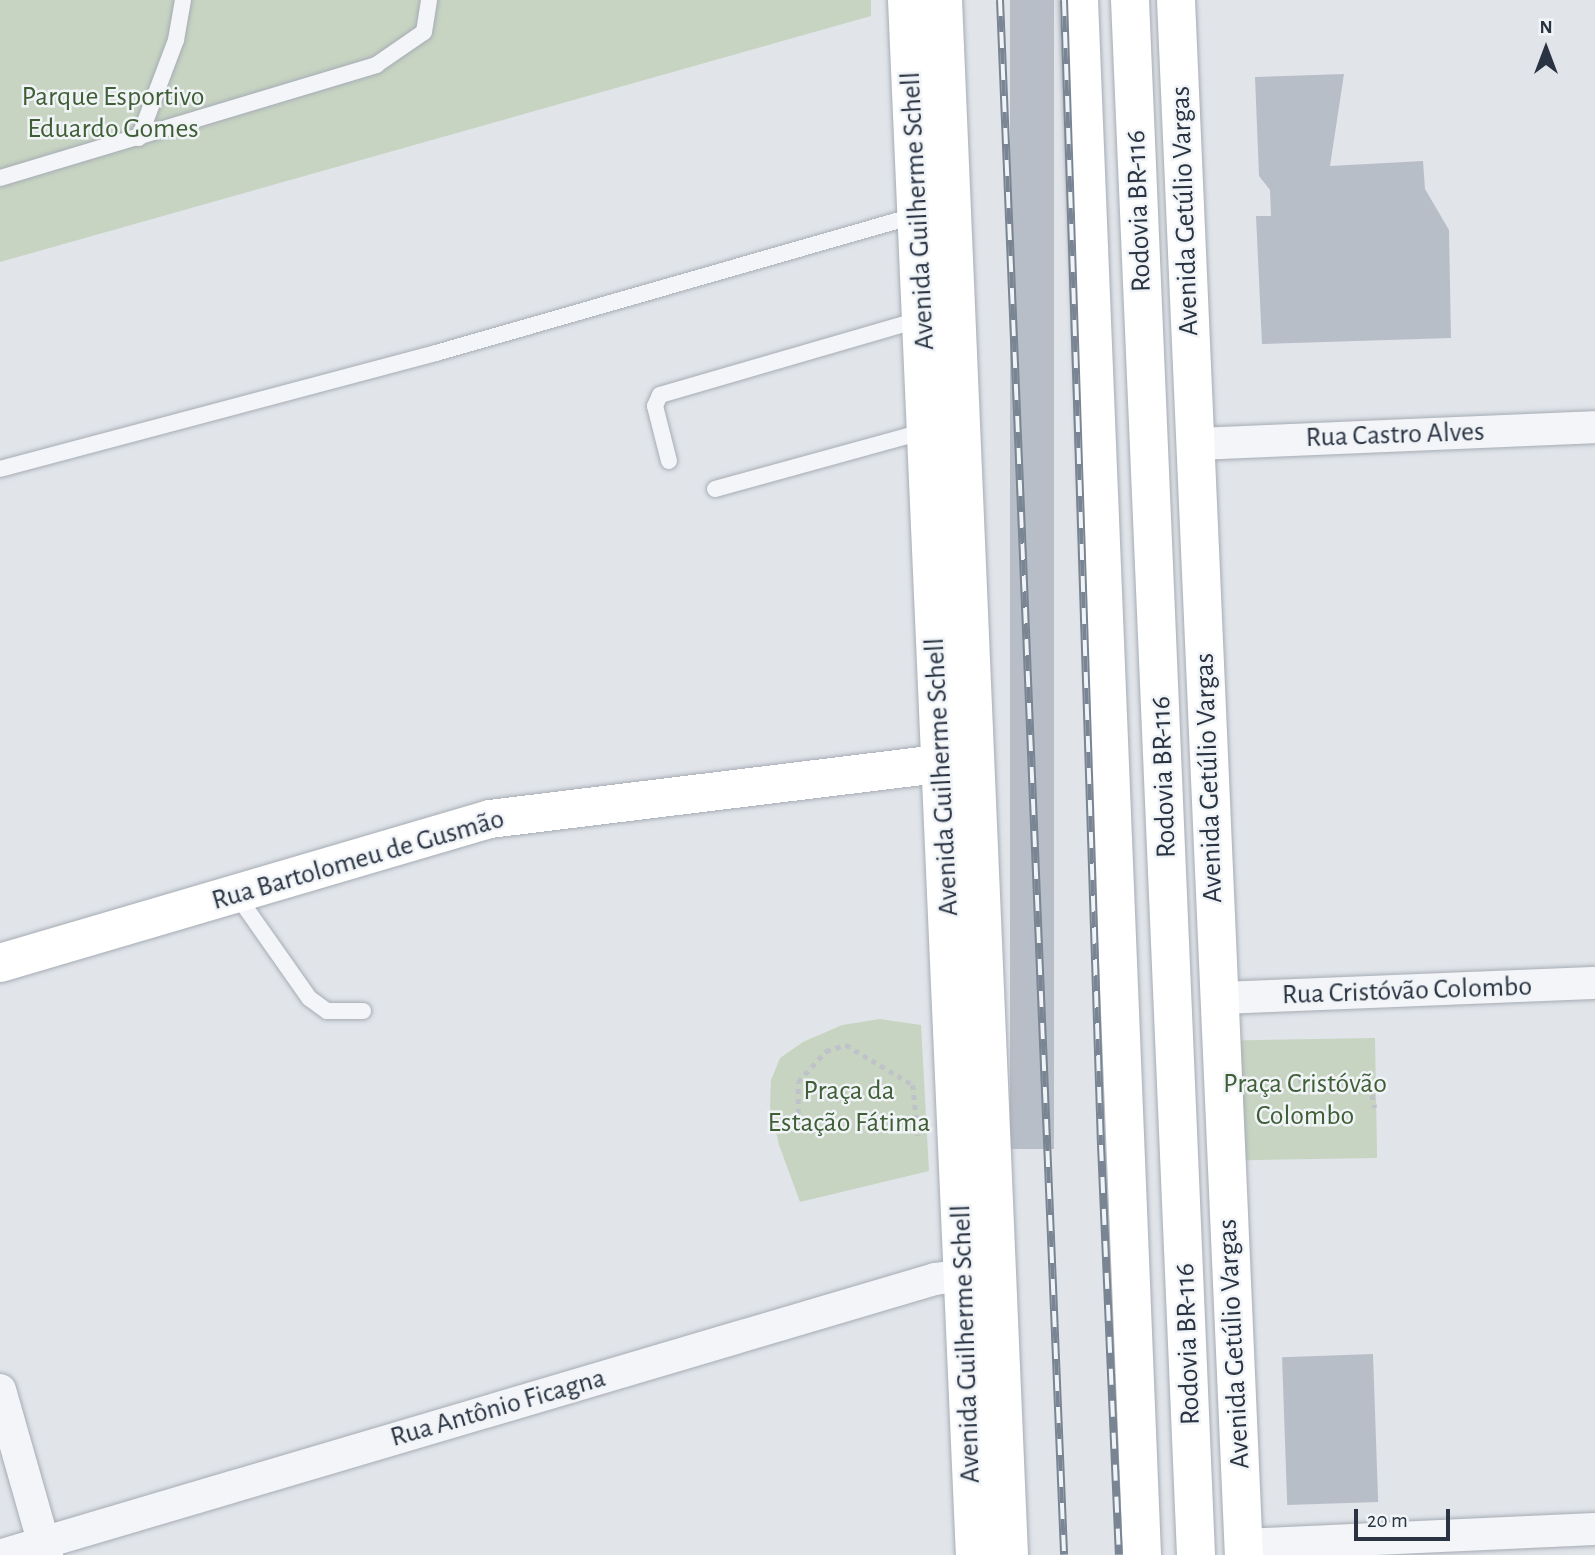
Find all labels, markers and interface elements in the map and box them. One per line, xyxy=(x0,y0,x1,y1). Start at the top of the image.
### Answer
north arrow xyxy=(1511,14,1581,84)
text: N xyxy=(1539,18,1553,37)
street label: Avenida Guilherme Schell xyxy=(894,71,942,351)
park label: Parque Esportivo Eduardo Gomes xyxy=(21,80,205,146)
street label: Avenida Getúlio Vargas xyxy=(1164,85,1206,337)
street label: Rodovia BR-116 xyxy=(1119,129,1159,293)
street label: Rua Castro Alves xyxy=(1305,415,1485,455)
street label: Avenida Guilherme Schell xyxy=(918,637,966,917)
street label: Avenida Getúlio Vargas xyxy=(1188,652,1230,904)
street label: Rodovia BR-116 xyxy=(1144,695,1184,859)
street label: Rua Bartolomeu de Gusmão xyxy=(208,802,508,918)
street label: Rua Cristóvão Colombo xyxy=(1281,970,1533,1012)
park label: Praça Cristóvão Colombo xyxy=(1223,1067,1387,1133)
park label: Praça da Estação Fátima xyxy=(768,1074,930,1140)
street label: Avenida Guilherme Schell xyxy=(944,1204,988,1484)
street label: Avenida Getúlio Vargas xyxy=(1211,1218,1257,1470)
street label: Rodovia BR-116 xyxy=(1168,1262,1208,1426)
street label: Rua Antônio Ficagna xyxy=(387,1361,609,1455)
scale bar xyxy=(1357,1496,1453,1540)
text: 20 m xyxy=(1367,1510,1408,1531)

